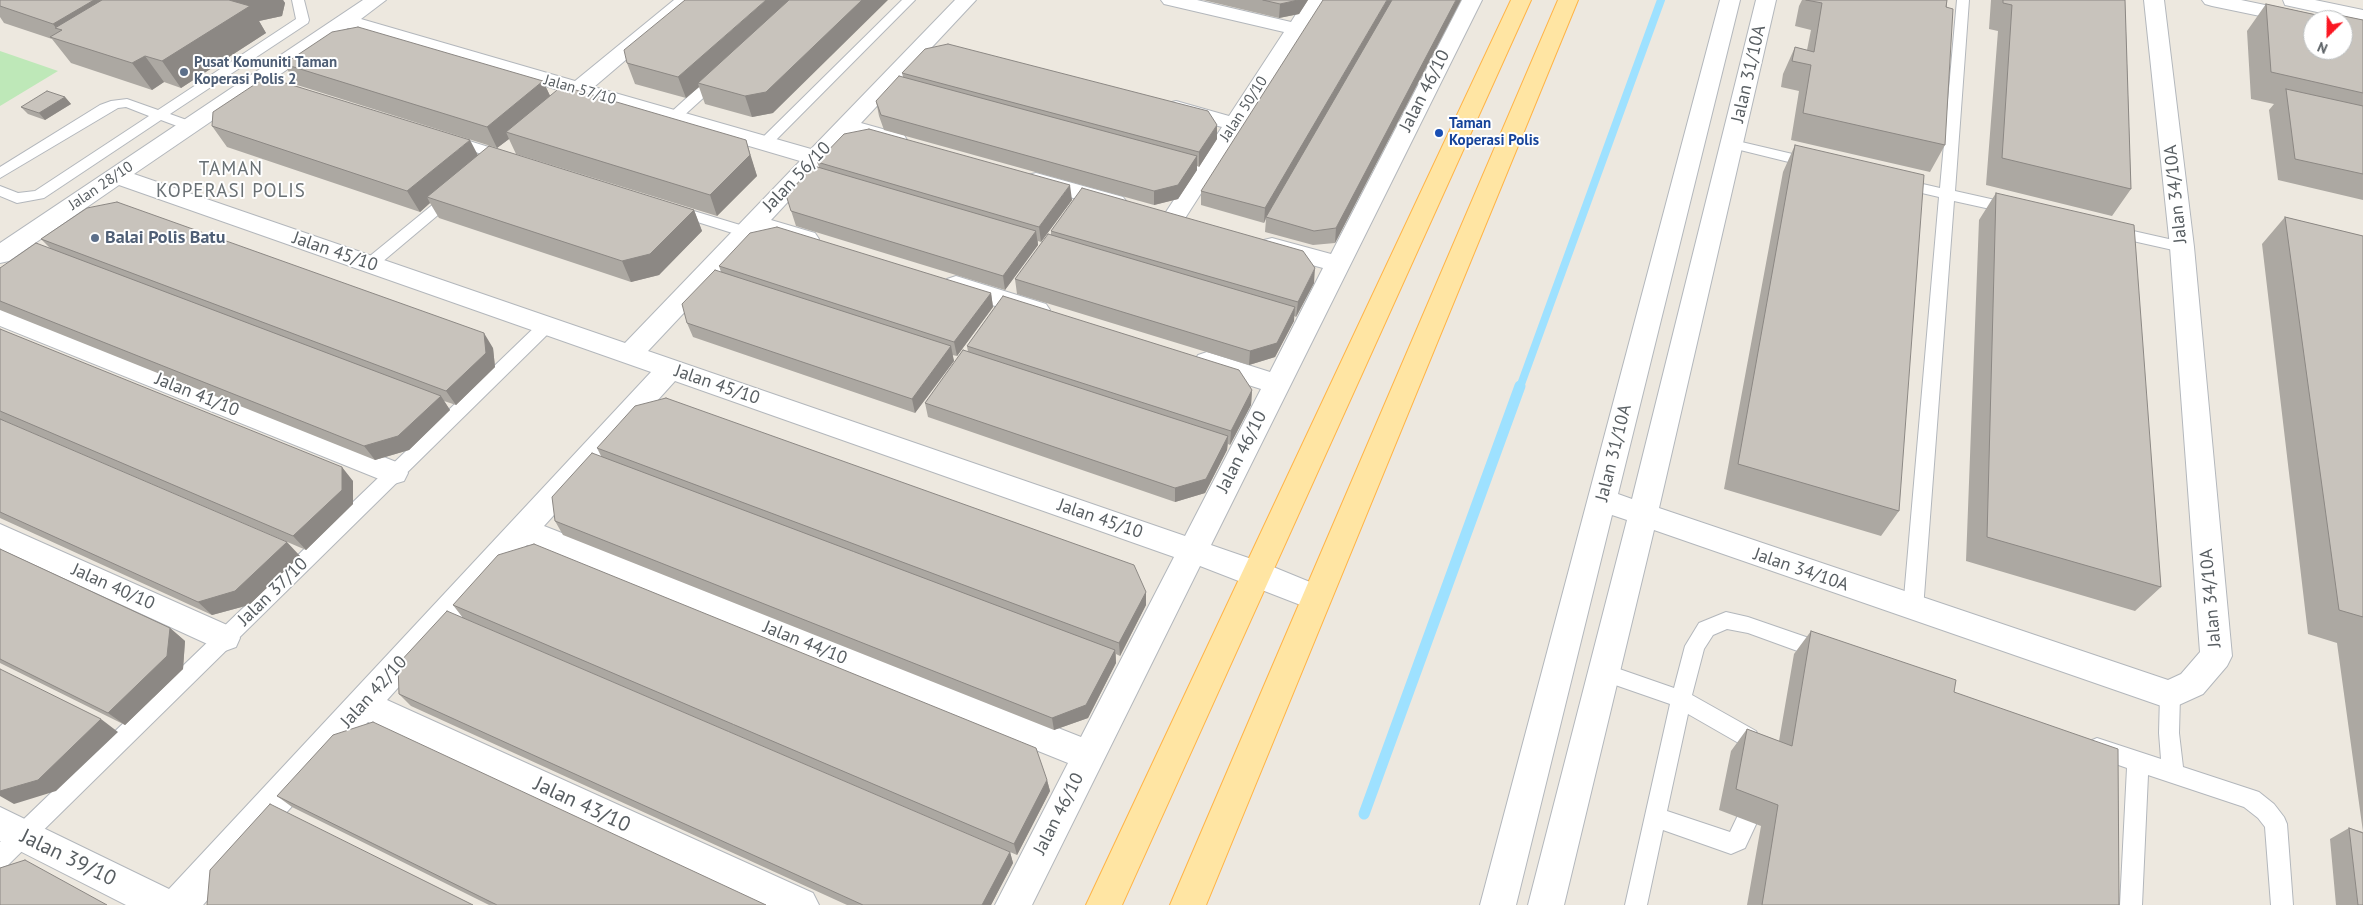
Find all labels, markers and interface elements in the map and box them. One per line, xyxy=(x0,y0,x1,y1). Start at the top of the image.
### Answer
north arrow xyxy=(2303,10,2353,60)
street label: Jalan 31/10A xyxy=(1727,23,1771,125)
text: N xyxy=(2315,38,2330,58)
street label: Jalan 46/10 xyxy=(1395,47,1455,135)
place label: Pusat Komuniti Taman Koperasi Polis 2 xyxy=(194,54,337,89)
marker: Pusat Komuniti Taman Koperasi Polis 2 xyxy=(178,66,190,78)
street label: Jalan 57/10 xyxy=(542,71,618,109)
street label: Jalan 50/10 xyxy=(1216,73,1272,145)
place label: Taman Koperasi Polis xyxy=(1449,115,1539,150)
marker: Taman Koperasi Polis xyxy=(1433,127,1445,139)
street label: Jalan 56/10 xyxy=(758,138,836,216)
street label: Jalan 34/10A xyxy=(2160,144,2192,244)
street label: Jalan 28/10 xyxy=(65,158,137,214)
district label: TAMAN KOPERASI POLIS xyxy=(154,159,308,203)
place label: Balai Polis Batu xyxy=(105,227,225,249)
street label: Jalan 45/10 xyxy=(290,227,380,277)
marker: Balai Polis Batu xyxy=(89,232,101,244)
street label: Jalan 45/10 xyxy=(672,360,762,410)
street label: Jalan 41/10 xyxy=(152,368,242,422)
street label: Jalan 31/10A xyxy=(1592,402,1636,504)
street label: Jalan 46/10 xyxy=(1212,408,1272,496)
street label: Jalan 45/10 xyxy=(1055,494,1145,544)
street label: Jalan 34/10A xyxy=(1751,544,1851,596)
street label: Jalan 34/10A xyxy=(2196,548,2226,648)
street label: Jalan 37/10 xyxy=(234,553,312,631)
street label: Jalan 40/10 xyxy=(68,559,158,615)
street label: Jalan 44/10 xyxy=(760,616,850,670)
street label: Jalan 42/10 xyxy=(336,652,412,732)
street label: Jalan 46/10 xyxy=(1029,770,1089,858)
street label: Jalan 43/10 xyxy=(530,772,634,838)
street label: Jalan 39/10 xyxy=(16,824,120,892)

